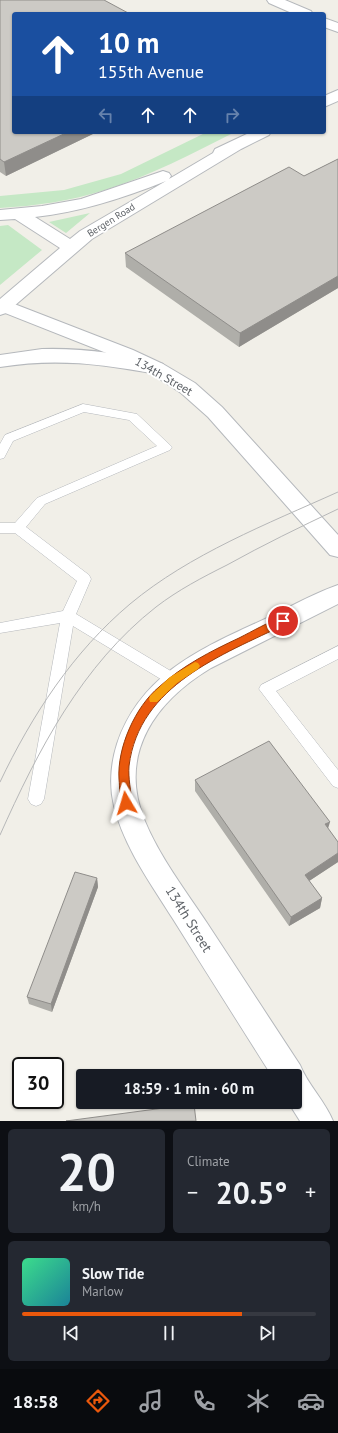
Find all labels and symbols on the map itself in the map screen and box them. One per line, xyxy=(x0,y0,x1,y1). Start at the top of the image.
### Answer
street label: Bergen Road xyxy=(85,200,137,240)
street label: 134th Street xyxy=(132,353,196,399)
pin xyxy=(266,604,300,638)
position arrow xyxy=(105,782,147,824)
street label: 134th Street xyxy=(162,883,217,956)
speed limit sign: 30 xyxy=(12,1057,64,1109)

